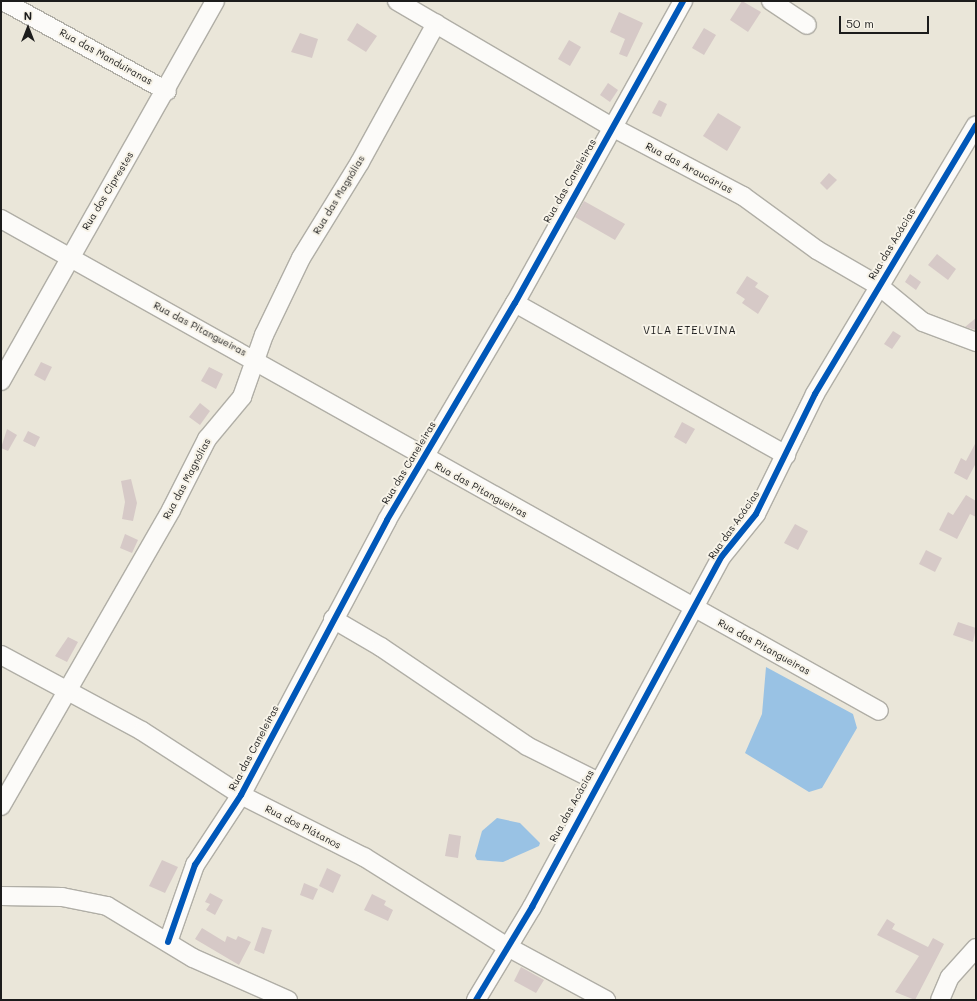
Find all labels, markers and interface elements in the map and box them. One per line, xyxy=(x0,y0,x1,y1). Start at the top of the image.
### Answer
north arrow xyxy=(8,8,48,48)
text: N xyxy=(24,8,32,23)
scale bar xyxy=(841,8,931,34)
text: 50 m xyxy=(846,15,874,31)
street label: Rua das Manduiranas xyxy=(57,26,155,88)
street label: Rua das Caneleiras xyxy=(541,137,599,225)
street label: Rua das Araucárias xyxy=(643,140,735,196)
street label: Rua dos Ciprestes xyxy=(80,150,136,232)
street label: Rua das Magnólias xyxy=(311,153,367,237)
street label: Rua das Acácias xyxy=(866,206,918,282)
street label: Rua das Pitangueiras xyxy=(151,299,249,359)
district label: VILA ETELVINA xyxy=(643,323,737,337)
street label: Rua das Caneleiras xyxy=(379,419,439,507)
street label: Rua das Magnólias xyxy=(161,436,213,522)
street label: Rua das Pitangueiras xyxy=(433,460,529,520)
street label: Rua das Acácias xyxy=(706,488,762,562)
street label: Rua das Pitangueiras xyxy=(716,617,812,677)
street label: Rua das Caneleiras xyxy=(226,703,282,793)
street label: Rua das Acácias xyxy=(547,768,597,844)
street label: Rua dos Plátanos xyxy=(263,803,343,851)

